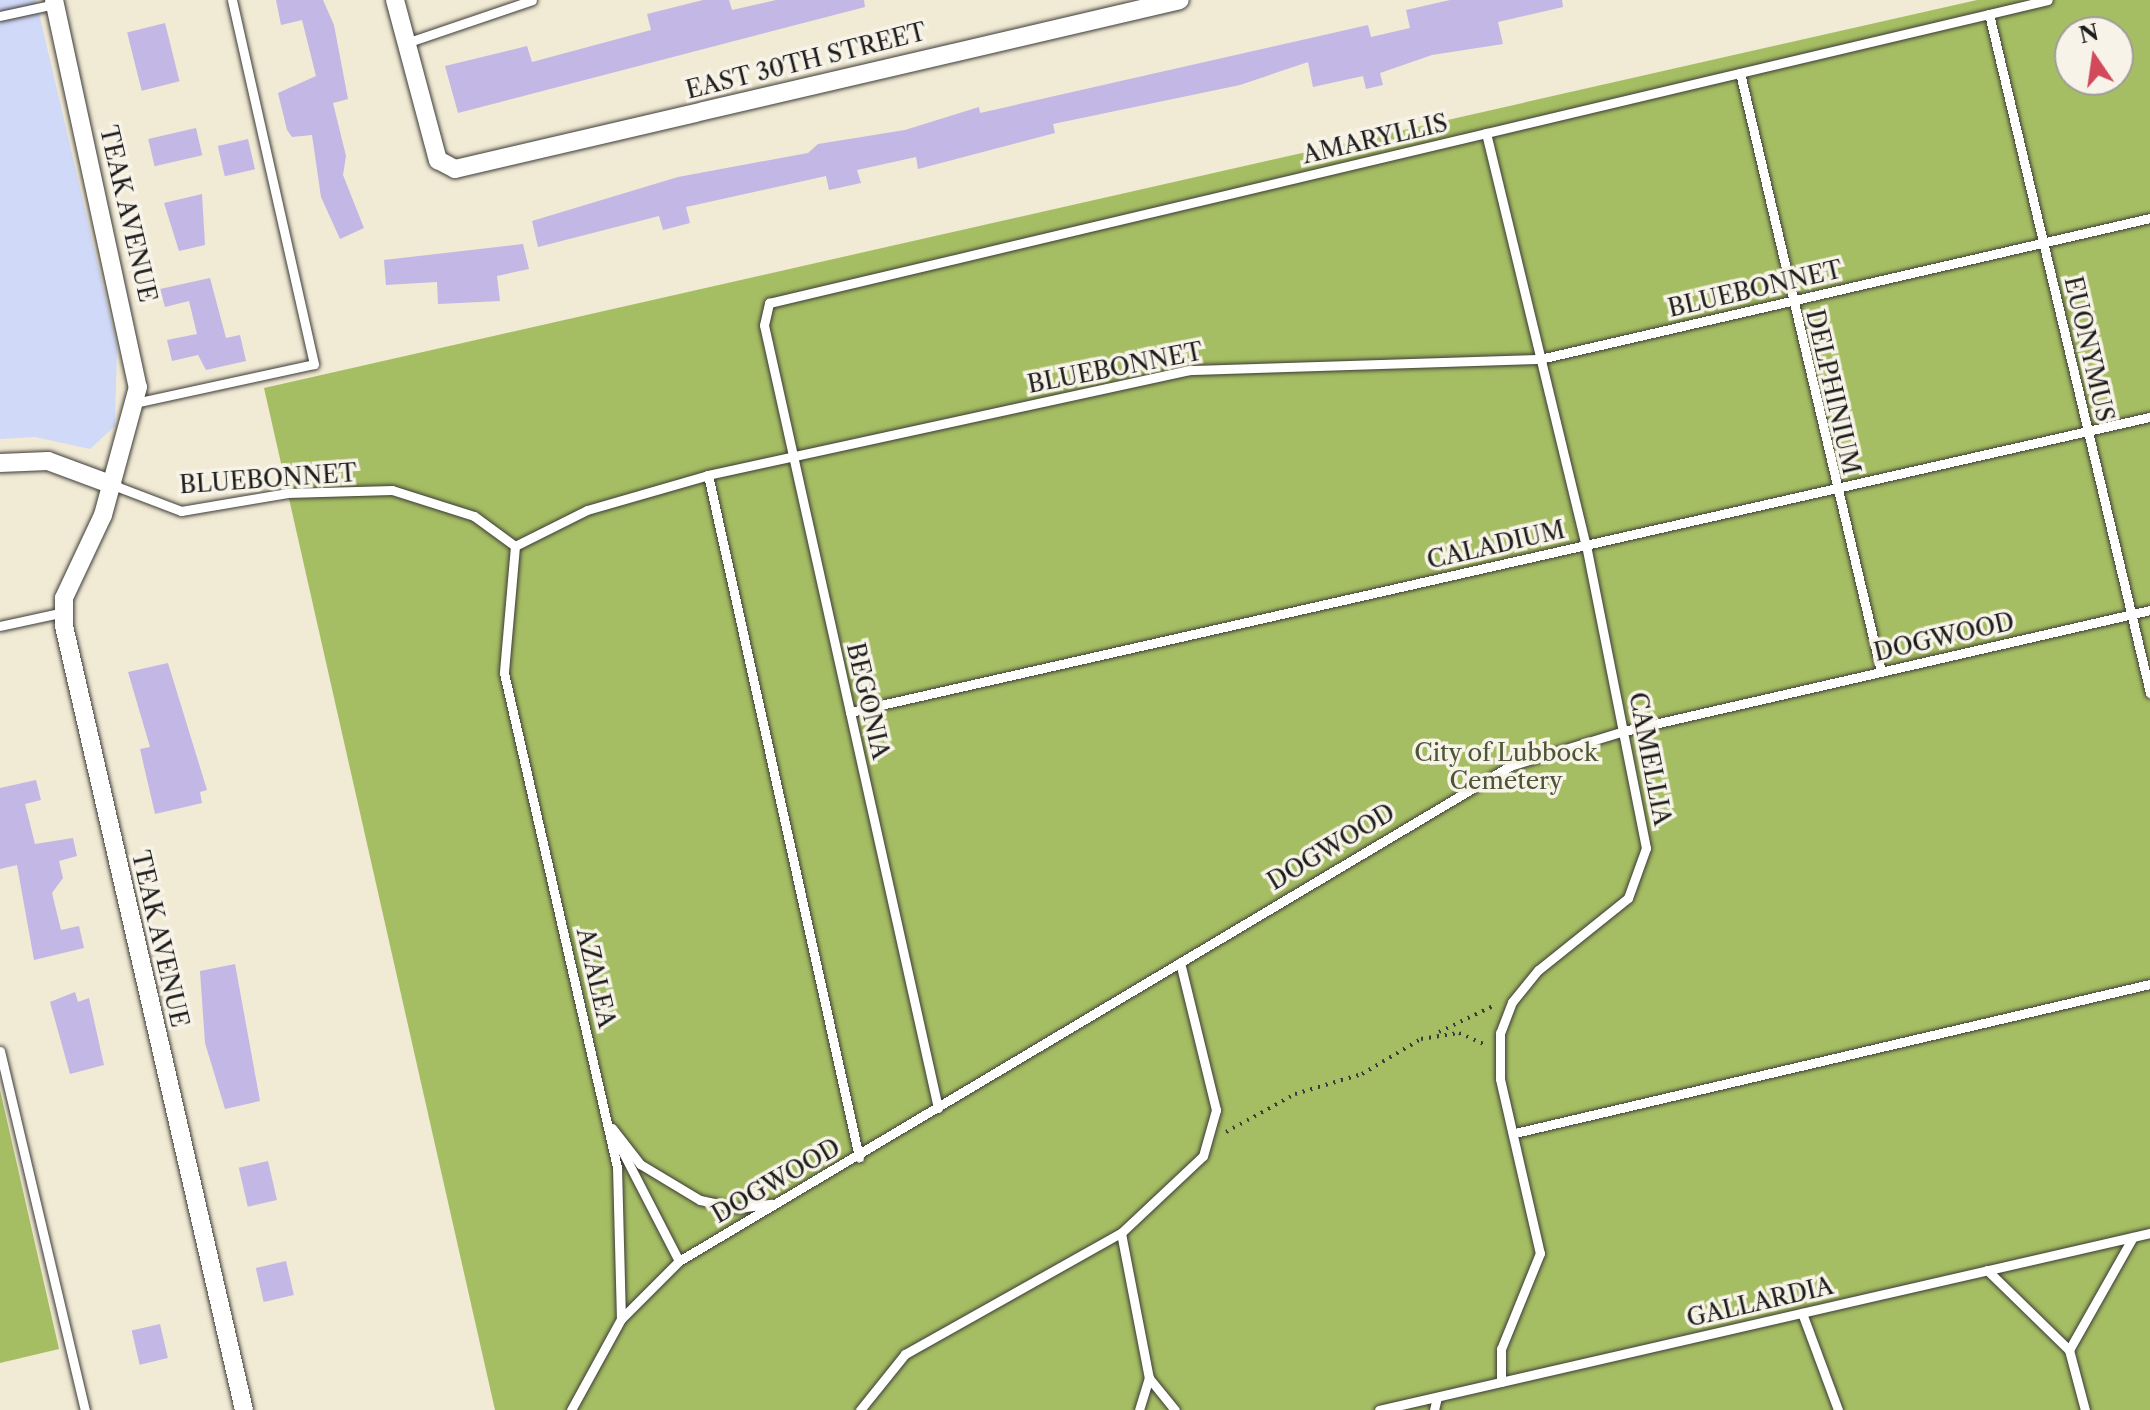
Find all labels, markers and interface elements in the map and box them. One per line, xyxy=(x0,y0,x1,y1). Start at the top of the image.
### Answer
north arrow xyxy=(2054,16,2134,96)
street label: EAST 30TH STREET xyxy=(682,17,930,105)
text: N xyxy=(2077,19,2101,49)
street label: AMARYLLIS xyxy=(1300,108,1450,170)
street label: TEAK AVENUE xyxy=(94,122,162,306)
street label: BLUEBONNET xyxy=(1665,255,1845,323)
street label: EUONYMUS xyxy=(2058,273,2120,425)
street label: DELPHINIUM xyxy=(1800,307,1866,477)
street label: BLUEBONNET xyxy=(1025,337,1205,399)
street label: BLUEBONNET xyxy=(178,458,358,500)
street label: CALADIUM xyxy=(1424,515,1568,575)
street label: DOGWOOD xyxy=(1871,607,2017,667)
street label: BEGONIA xyxy=(841,640,895,762)
street label: CAMELLIA xyxy=(1623,690,1677,828)
park label: City of Lubbock Cemetery xyxy=(1414,739,1598,795)
street label: DOGWOOD xyxy=(1262,798,1400,896)
street label: TEAK AVENUE xyxy=(126,847,194,1031)
street label: AZALEA xyxy=(571,925,621,1031)
street label: DOGWOOD xyxy=(707,1133,845,1229)
street label: GALLARDIA xyxy=(1684,1271,1836,1333)

